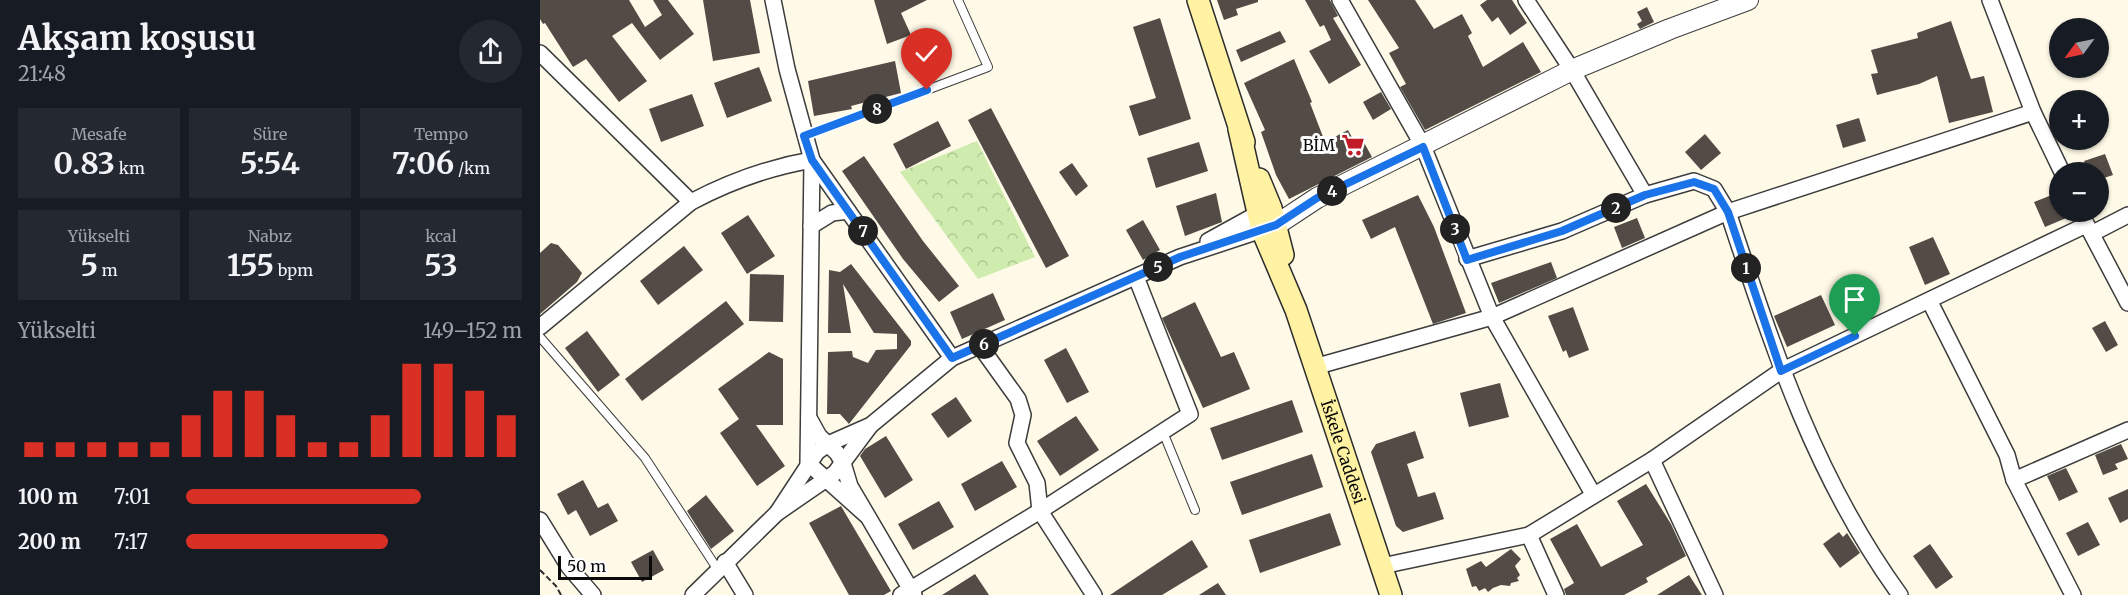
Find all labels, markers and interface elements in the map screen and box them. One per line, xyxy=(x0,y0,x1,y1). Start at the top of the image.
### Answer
text: Akşam koşusu xyxy=(18,18,256,59)
north arrow xyxy=(2049,18,2109,78)
map controls xyxy=(2049,18,2109,222)
button: share xyxy=(459,20,522,83)
pin xyxy=(901,28,952,90)
icon: check xyxy=(910,37,943,70)
text: 21:48 xyxy=(18,61,66,86)
button: + xyxy=(2049,90,2109,150)
pin: 8 xyxy=(862,94,892,124)
text: 8 xyxy=(872,99,882,119)
text: Mesafe xyxy=(71,124,127,144)
text: Süre xyxy=(253,124,287,144)
text: Tempo xyxy=(414,124,468,144)
supermarket icon: BİM xyxy=(1340,132,1366,158)
place label: BİM xyxy=(1303,135,1335,155)
text: 0.83 xyxy=(53,144,115,182)
text: 5:54 xyxy=(240,144,300,182)
text: 7:06 xyxy=(392,144,454,182)
text: km xyxy=(115,158,145,178)
text: /km xyxy=(454,158,490,178)
button: − xyxy=(2049,162,2109,222)
pin: 4 xyxy=(1317,176,1347,206)
text: 4 xyxy=(1327,181,1337,201)
pin: 2 xyxy=(1601,193,1631,223)
text: 2 xyxy=(1611,198,1621,218)
pin: 3 xyxy=(1440,214,1470,244)
pin: 7 xyxy=(848,216,878,246)
text: 3 xyxy=(1450,219,1460,239)
text: 7 xyxy=(858,221,868,241)
text: Yükselti xyxy=(68,226,130,246)
text: Nabız xyxy=(248,226,292,246)
text: kcal xyxy=(425,226,457,246)
text: 5 xyxy=(80,246,98,284)
text: 155 xyxy=(227,246,274,284)
text: 53 xyxy=(424,246,458,284)
pin: 5 xyxy=(1143,252,1173,282)
pin: 1 xyxy=(1731,253,1761,283)
text: 5 xyxy=(1153,257,1163,277)
text: 1 xyxy=(1742,258,1750,278)
text: m xyxy=(98,260,118,280)
text: bpm xyxy=(274,260,313,280)
pin xyxy=(1829,274,1880,336)
icon: arrive xyxy=(1838,283,1871,316)
text: Yükselti xyxy=(18,318,96,343)
text: 149–152 m xyxy=(423,318,522,343)
pin: 6 xyxy=(969,329,999,359)
text: 6 xyxy=(979,334,989,354)
street label: İskele Caddesi xyxy=(1317,397,1370,507)
text: 100 m xyxy=(18,484,78,509)
text: 7:01 xyxy=(114,484,150,509)
text: 200 m xyxy=(18,529,81,554)
text: 7:17 xyxy=(114,529,148,554)
scale bar xyxy=(558,553,652,580)
text: 50 m xyxy=(567,556,606,576)

